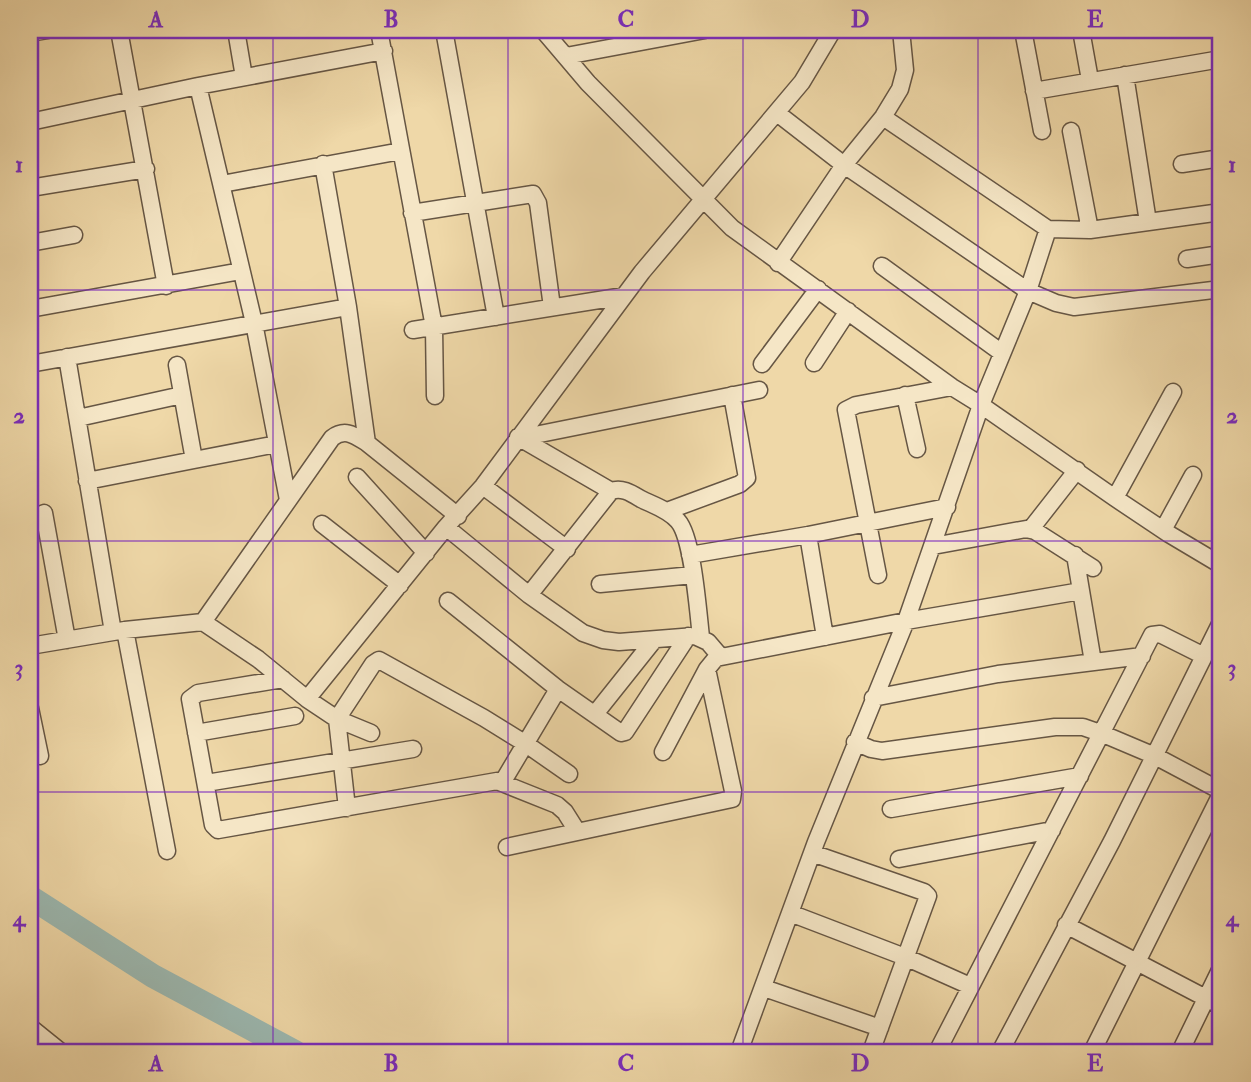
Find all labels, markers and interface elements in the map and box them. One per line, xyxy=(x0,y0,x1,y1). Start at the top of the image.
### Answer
text: A xyxy=(148,5,164,34)
text: B xyxy=(383,5,399,34)
text: C xyxy=(618,5,634,34)
text: D xyxy=(851,5,869,34)
text: E xyxy=(1087,5,1104,34)
text: 1 xyxy=(15,150,23,179)
text: 1 xyxy=(1228,150,1236,179)
text: 2 xyxy=(13,401,25,430)
text: 2 xyxy=(1226,401,1238,430)
text: 3 xyxy=(15,653,23,682)
text: 3 xyxy=(1228,653,1236,682)
text: 4 xyxy=(12,904,27,933)
text: 4 xyxy=(1225,904,1240,933)
text: A xyxy=(148,1049,164,1078)
text: B xyxy=(383,1049,399,1078)
text: C xyxy=(618,1049,634,1078)
text: D xyxy=(851,1049,869,1078)
text: E xyxy=(1087,1049,1104,1078)

